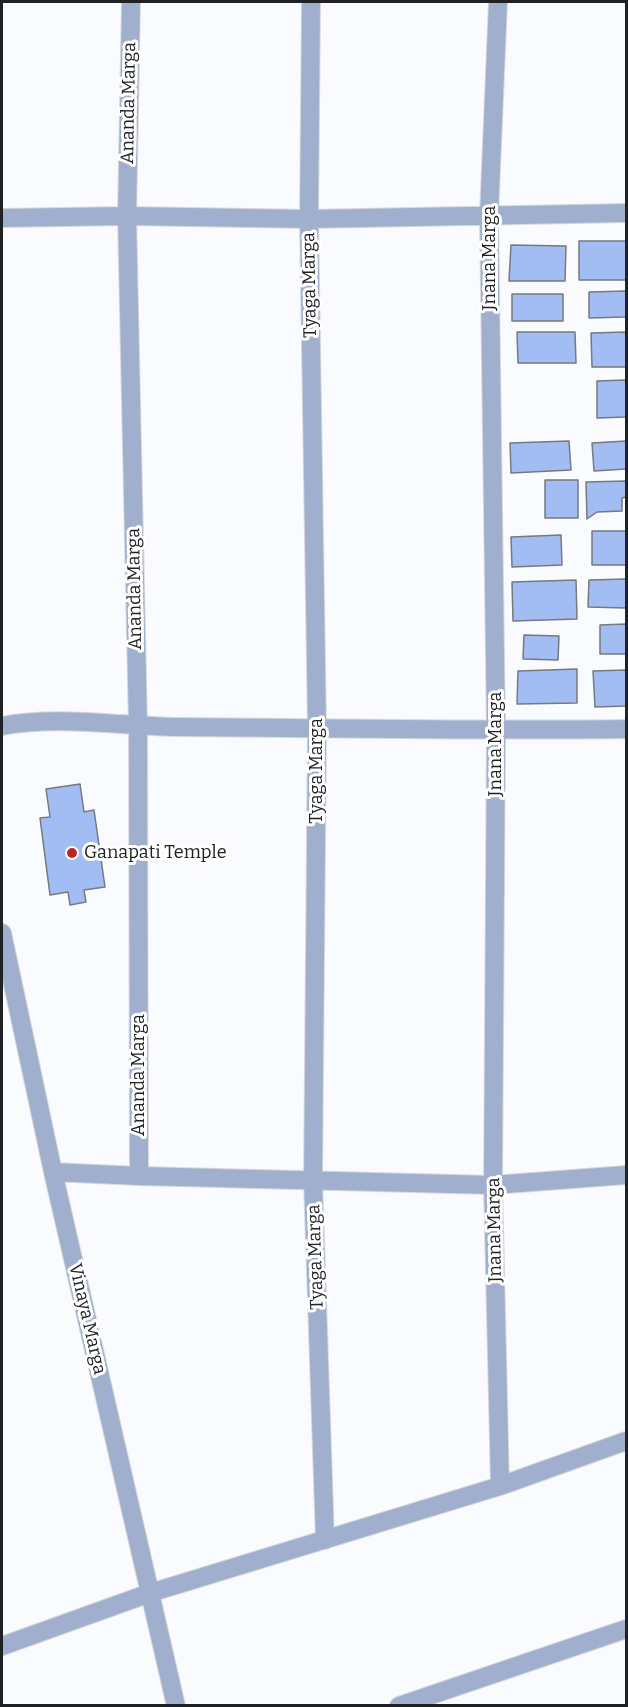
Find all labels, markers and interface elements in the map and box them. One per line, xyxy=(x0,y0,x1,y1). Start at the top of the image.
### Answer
street label: Ananda Marga xyxy=(117,42,141,164)
street label: Jnana Marga xyxy=(479,206,501,310)
street label: Tyaga Marga xyxy=(298,232,322,338)
street label: Ananda Marga xyxy=(123,528,147,650)
street label: Jnana Marga xyxy=(485,692,507,796)
street label: Tyaga Marga xyxy=(306,718,328,824)
place label: Ganapati Temple xyxy=(84,842,227,864)
marker: Ganapati Temple xyxy=(65,846,79,860)
street label: Ananda Marga xyxy=(128,1014,150,1136)
street label: Jnana Marga xyxy=(483,1177,507,1283)
street label: Tyaga Marga xyxy=(303,1204,329,1310)
street label: Vinaya Marga xyxy=(64,1261,110,1377)

